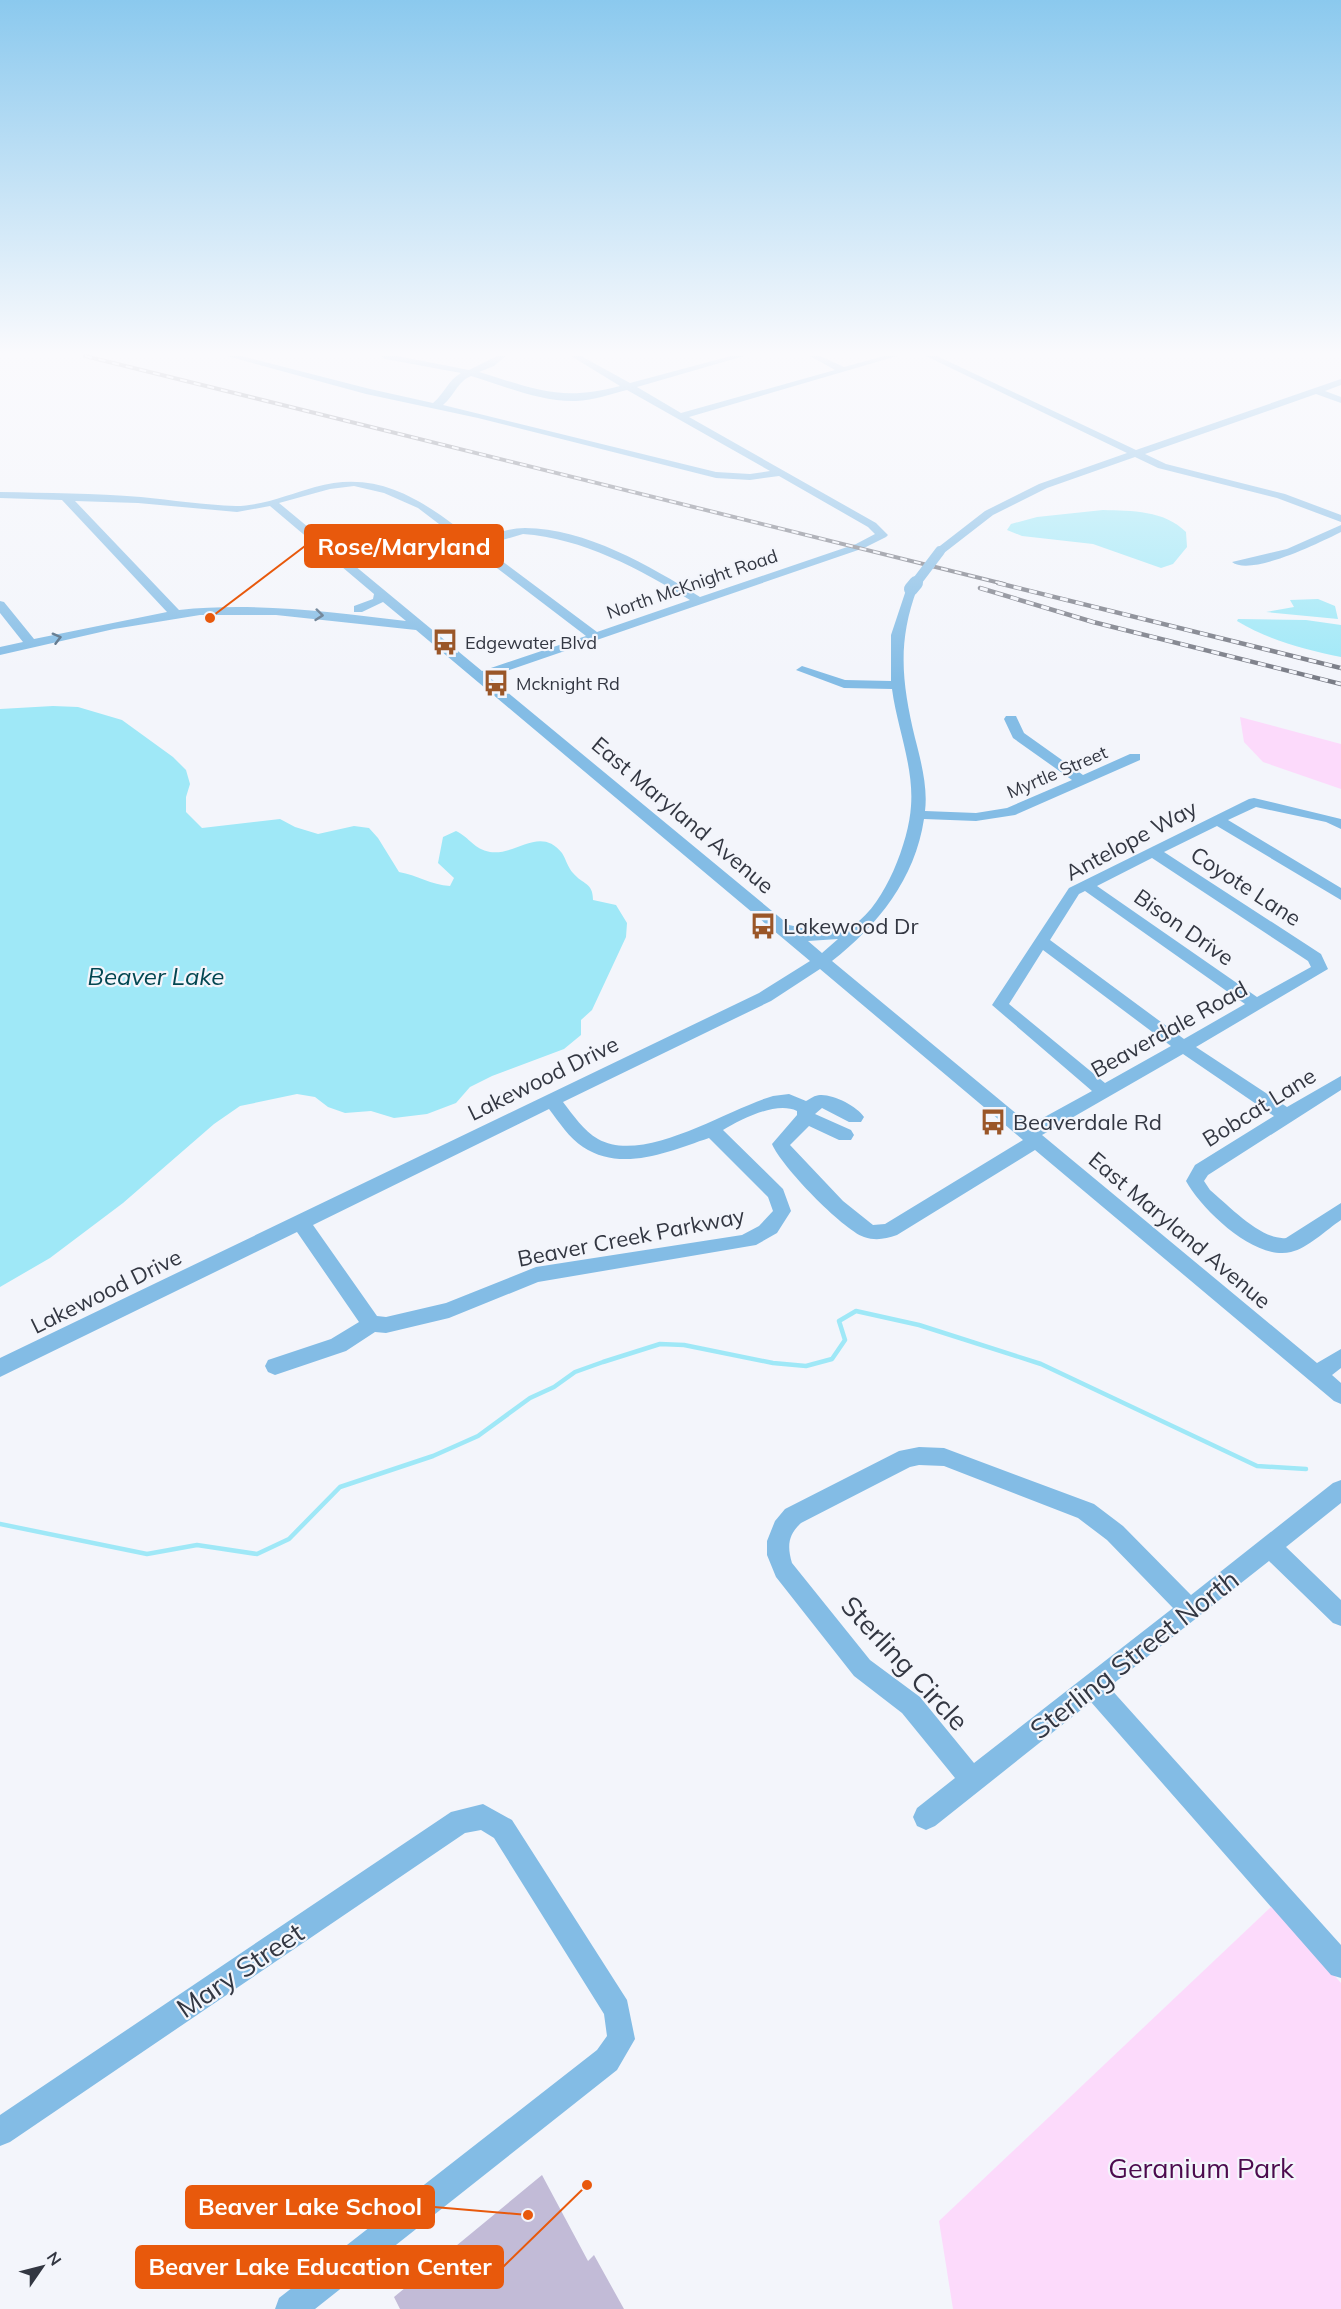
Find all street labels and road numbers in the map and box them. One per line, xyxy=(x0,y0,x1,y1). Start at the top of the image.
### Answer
street label: North McKnight Road xyxy=(603,544,781,624)
street label: East Maryland Avenue xyxy=(586,731,780,899)
street label: Myrtle Street xyxy=(1003,741,1111,803)
street label: Antelope Way xyxy=(1060,793,1202,886)
street label: Coyote Lane xyxy=(1186,840,1306,932)
street label: Bison Drive xyxy=(1129,882,1239,972)
street label: Beaverdale Road xyxy=(1086,974,1252,1084)
street label: Lakewood Drive xyxy=(463,1029,623,1127)
street label: Bobcat Lane xyxy=(1197,1061,1321,1153)
street label: East Maryland Avenue xyxy=(1083,1146,1277,1314)
street label: Beaver Creek Parkway xyxy=(515,1201,747,1273)
street label: Lakewood Drive xyxy=(26,1242,186,1340)
street label: Sterling Street North xyxy=(1023,1562,1245,1746)
street label: Sterling Circle xyxy=(834,1589,976,1737)
street label: Mary Street xyxy=(170,1915,310,2025)

